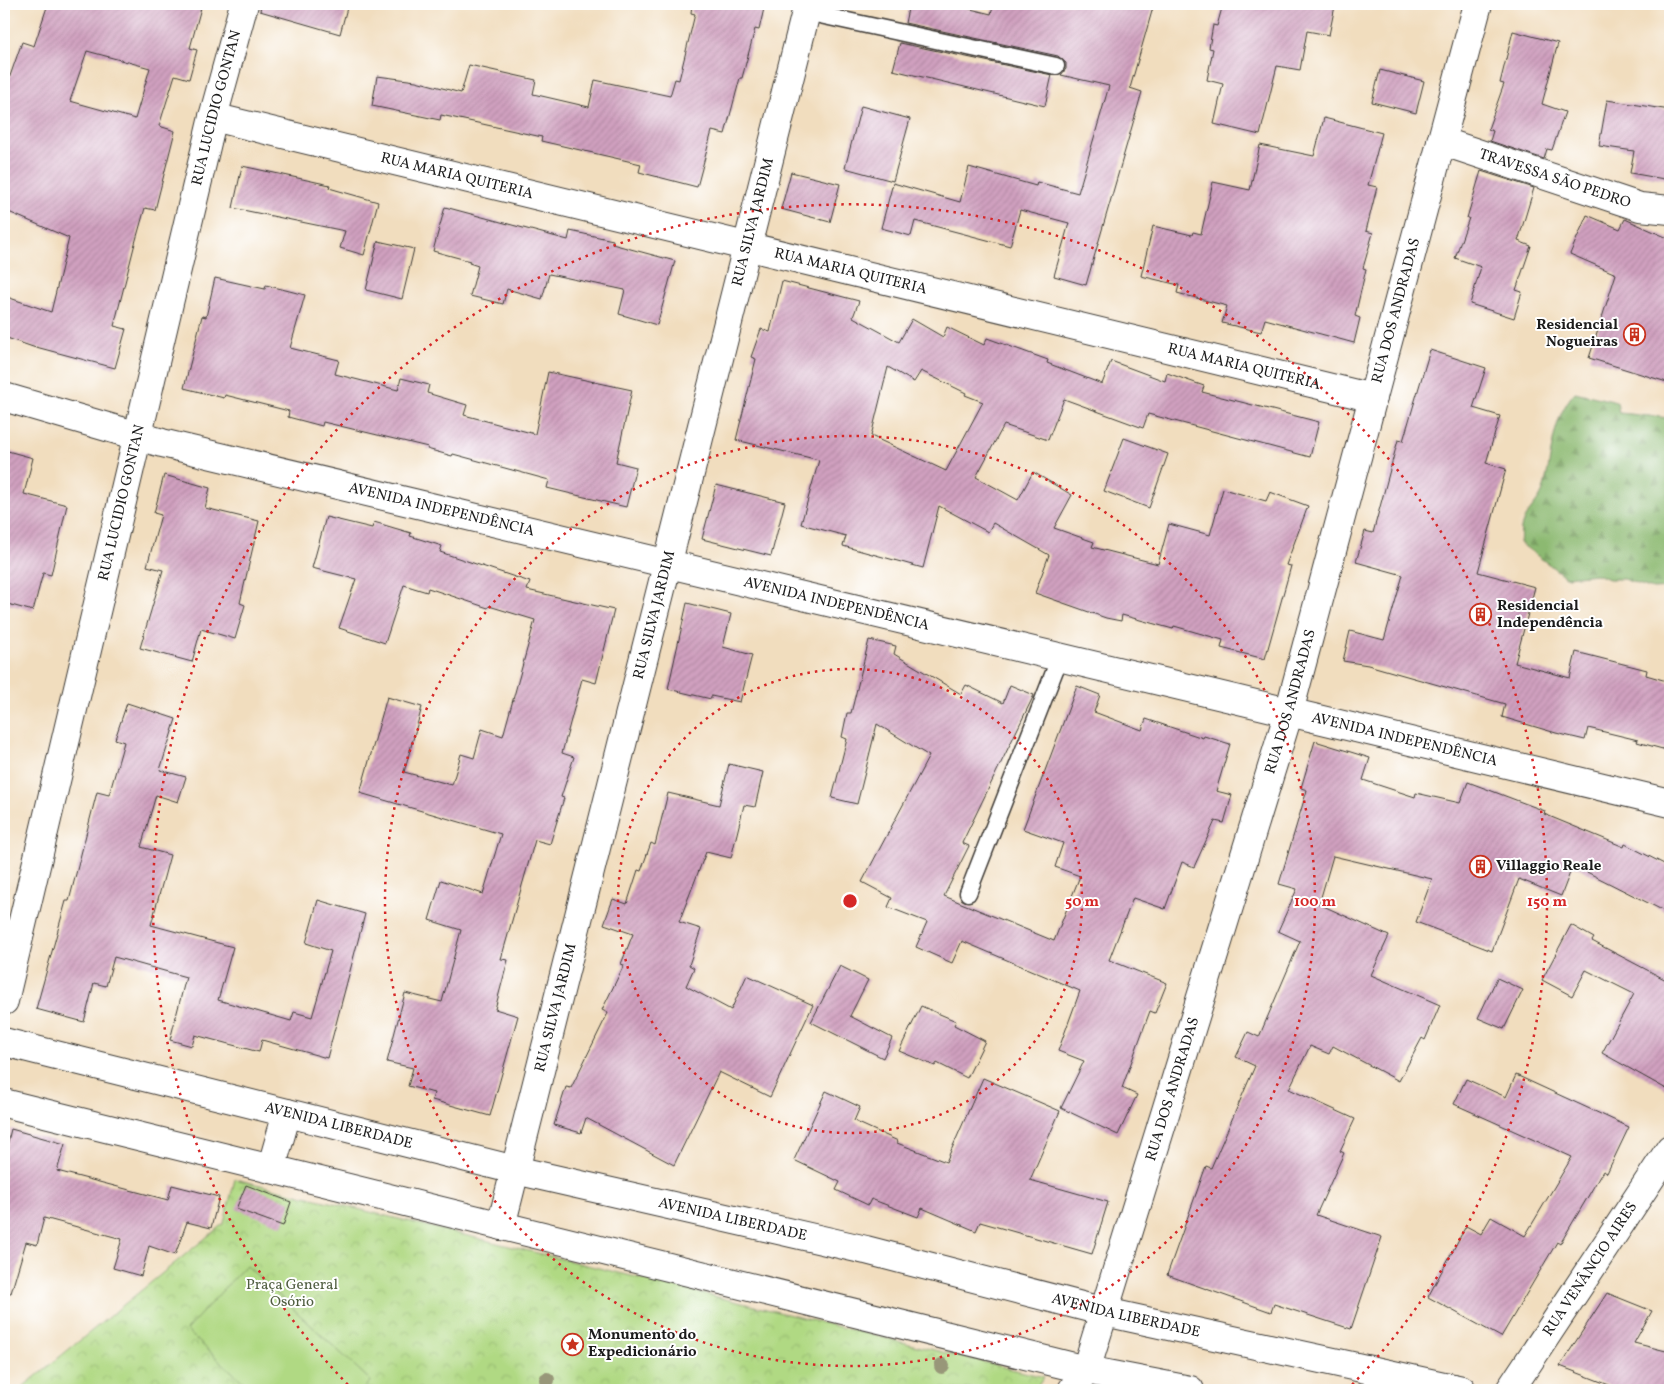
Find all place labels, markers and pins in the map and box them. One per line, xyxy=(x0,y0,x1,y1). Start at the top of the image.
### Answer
place label: Residencial Nogueiras xyxy=(1536,315,1618,353)
building icon: Residencial Nogueiras xyxy=(1622,322,1646,346)
place label: Residencial Independência xyxy=(1497,596,1603,634)
building icon: Residencial Independência xyxy=(1469,603,1493,627)
building icon: Villaggio Reale xyxy=(1468,854,1492,878)
place label: Villaggio Reale xyxy=(1496,856,1602,877)
centre of rings xyxy=(841,892,859,910)
place label: Monumento do Expedicionário xyxy=(588,1325,697,1363)
place icon: Monumento do Expedicionário xyxy=(560,1332,584,1356)

